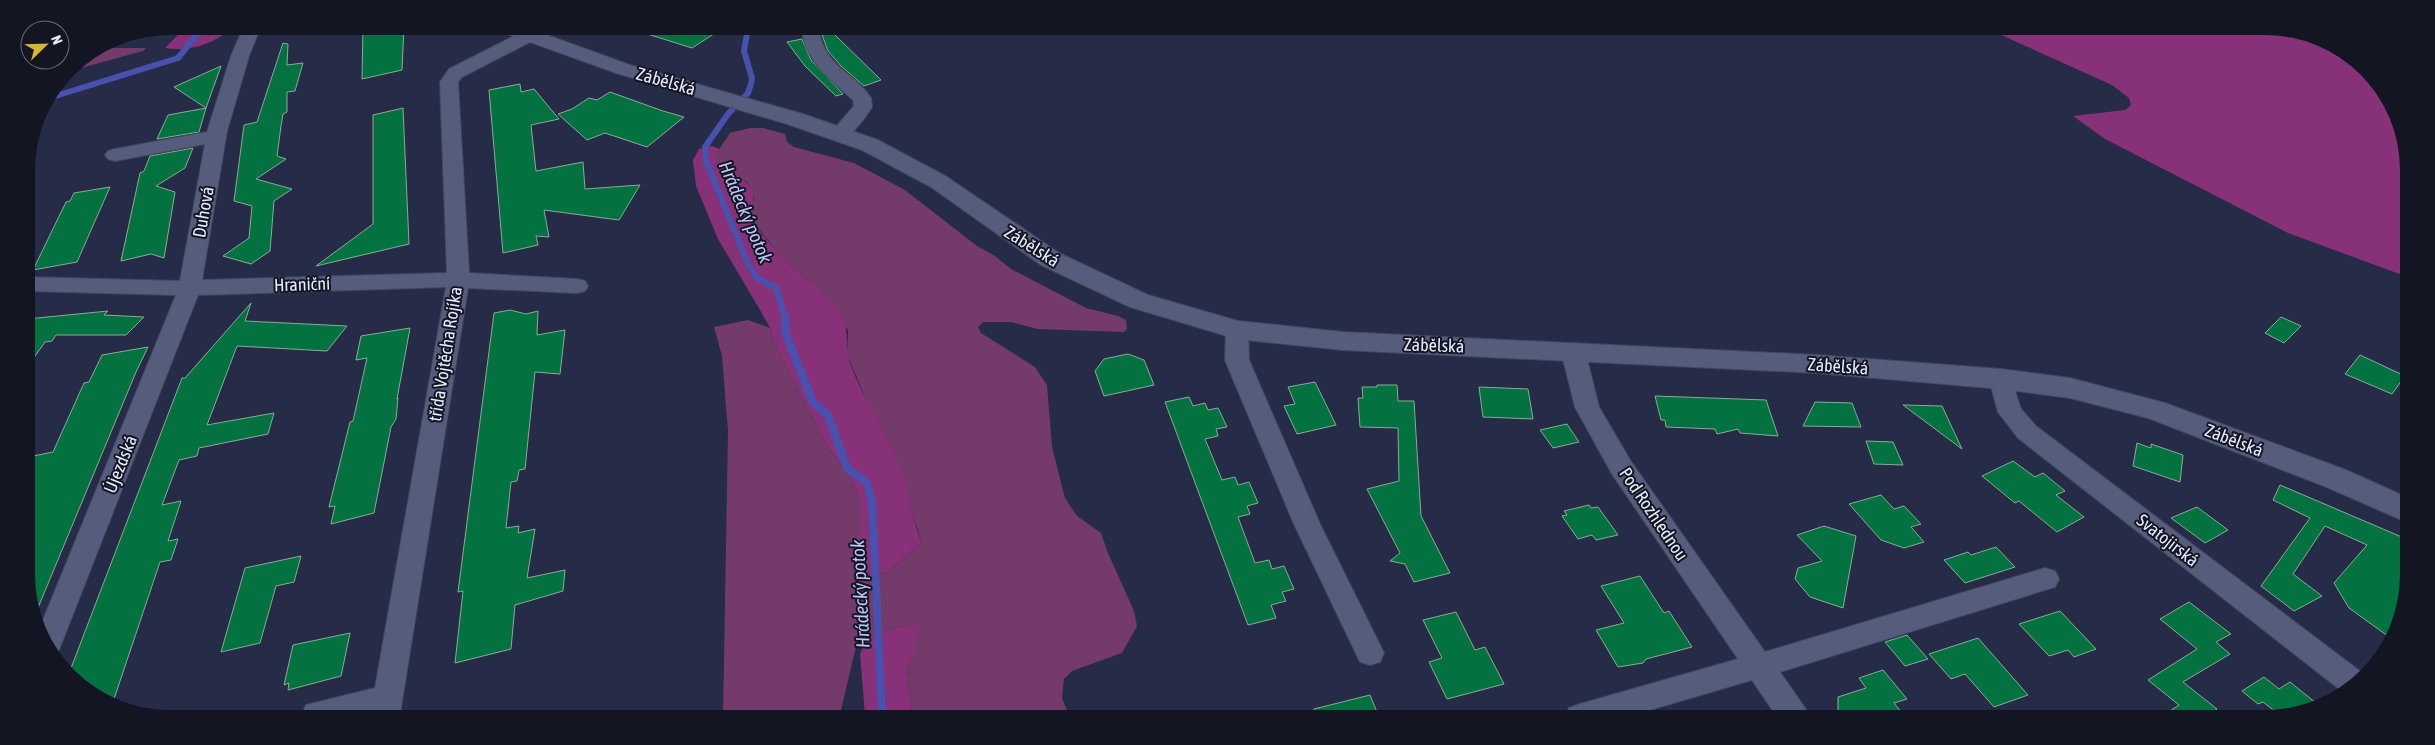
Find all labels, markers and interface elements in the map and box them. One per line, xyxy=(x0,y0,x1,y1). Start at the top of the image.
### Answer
north arrow xyxy=(20,20,70,70)
text: N xyxy=(48,33,66,47)
street label: Zábělská xyxy=(634,63,698,99)
water label: Hrádecký potok xyxy=(715,158,778,267)
street label: Duhová xyxy=(188,185,218,239)
street label: Zábělská xyxy=(1001,221,1063,271)
street label: Hraniční xyxy=(274,273,330,295)
street label: třída Vojtěcha Rojíka xyxy=(424,285,466,423)
street label: Zábělská xyxy=(1403,333,1465,357)
street label: Zábělská xyxy=(1807,353,1869,379)
street label: Zábělská xyxy=(2202,419,2266,461)
street label: Újezdská xyxy=(99,432,141,496)
street label: Pod Rozhlednou xyxy=(1615,463,1693,565)
street label: Svatojirská xyxy=(2133,509,2203,571)
water label: Hrádecký potok xyxy=(846,539,874,649)

